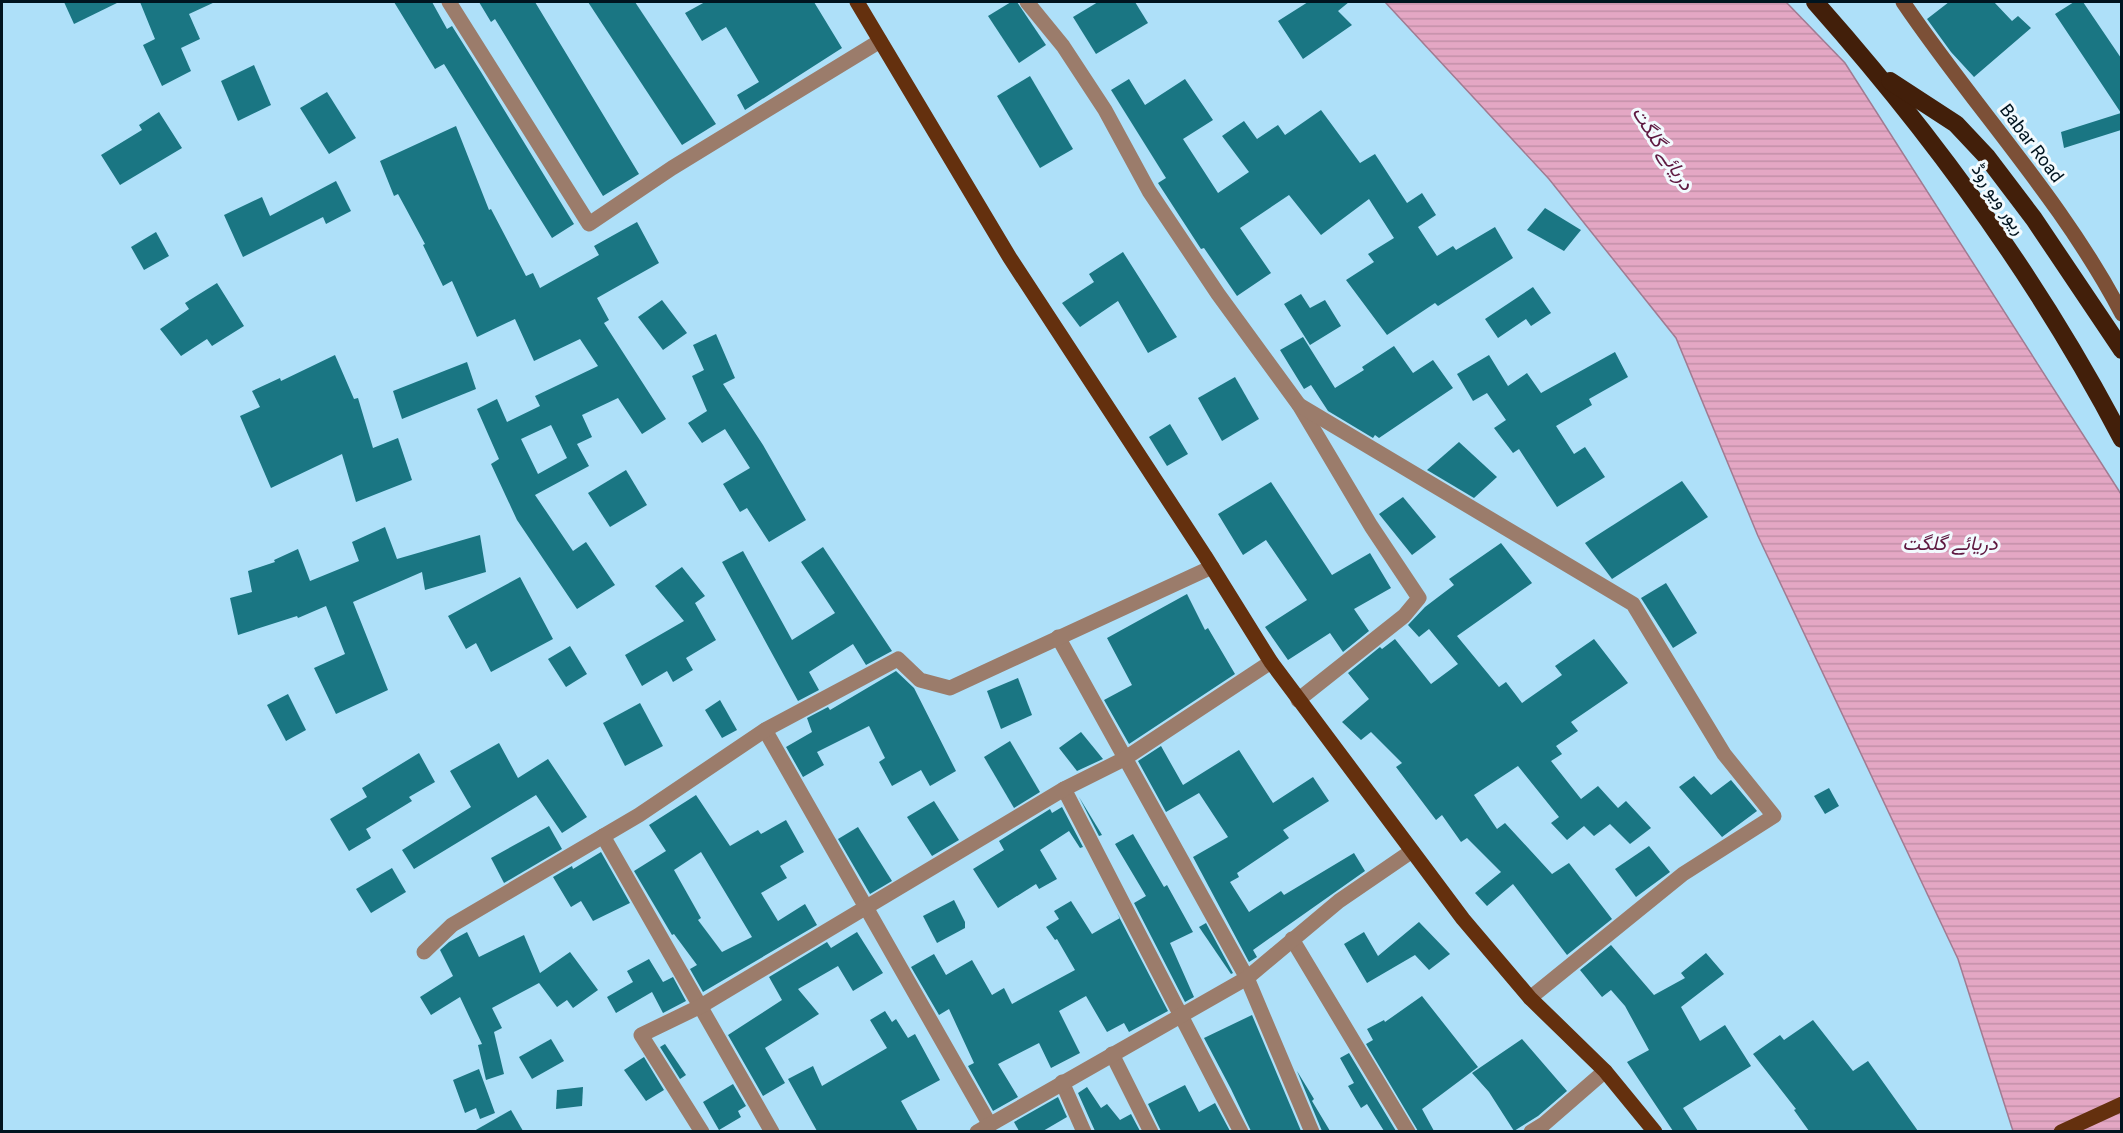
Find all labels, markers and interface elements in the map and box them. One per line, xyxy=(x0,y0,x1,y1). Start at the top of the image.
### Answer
street label: Babar Road xyxy=(1996,100,2068,186)
water label: دریائے گلگت xyxy=(1626,102,1699,195)
street label: ریور ویو روڈ xyxy=(1967,160,2030,239)
water label: دریائے گلگت xyxy=(1902,531,1998,556)

